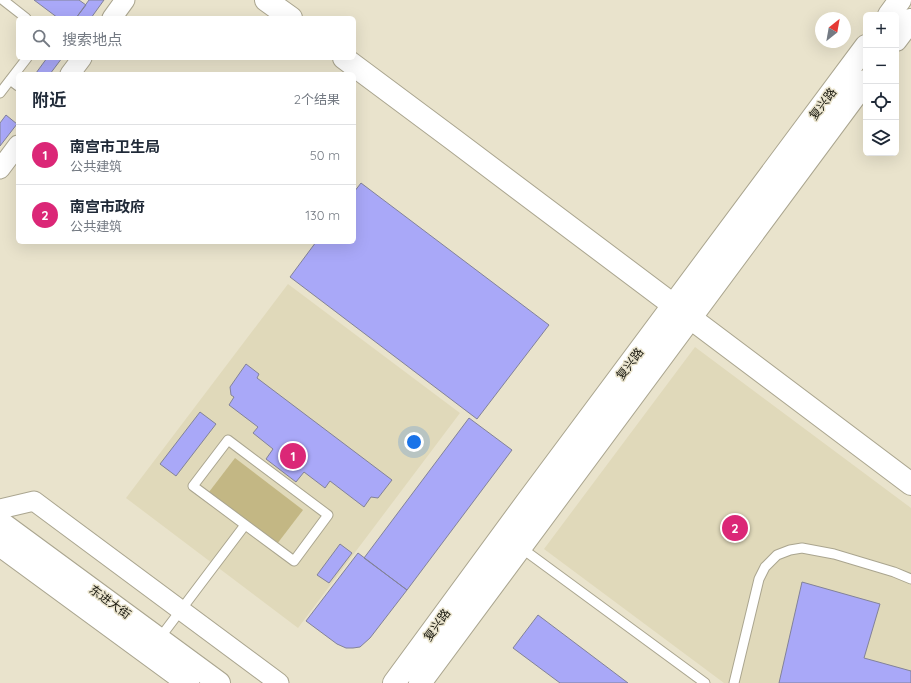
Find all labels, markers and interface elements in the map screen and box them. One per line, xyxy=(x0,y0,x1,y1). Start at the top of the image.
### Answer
north arrow xyxy=(815,12,851,48)
map controls xyxy=(863,12,899,156)
button: + xyxy=(863,12,899,48)
search box xyxy=(16,16,356,60)
icon: search xyxy=(30,27,52,49)
text: 搜索地点 xyxy=(62,30,122,49)
button: − xyxy=(863,48,899,84)
button: locate xyxy=(863,84,899,120)
street label: 复兴路 xyxy=(806,85,839,123)
text: 附近 xyxy=(32,89,66,110)
text: 2个结果 xyxy=(294,91,340,107)
button: layers xyxy=(863,120,899,156)
text: 南宫市卫生局 xyxy=(70,137,160,156)
text: 1 xyxy=(42,147,48,163)
text: 50 m xyxy=(310,147,340,163)
text: 公共建筑 xyxy=(70,158,122,174)
text: 南宫市政府 xyxy=(70,197,145,216)
text: 2 xyxy=(41,207,49,223)
text: 130 m xyxy=(305,207,340,223)
text: 公共建筑 xyxy=(70,218,122,234)
street label: 复兴路 xyxy=(613,345,646,383)
your location xyxy=(404,432,424,452)
pin: 1 xyxy=(280,441,306,471)
pin: 2 xyxy=(722,513,748,543)
street label: 东进大街 xyxy=(86,581,134,622)
street label: 复兴路 xyxy=(420,606,453,644)

